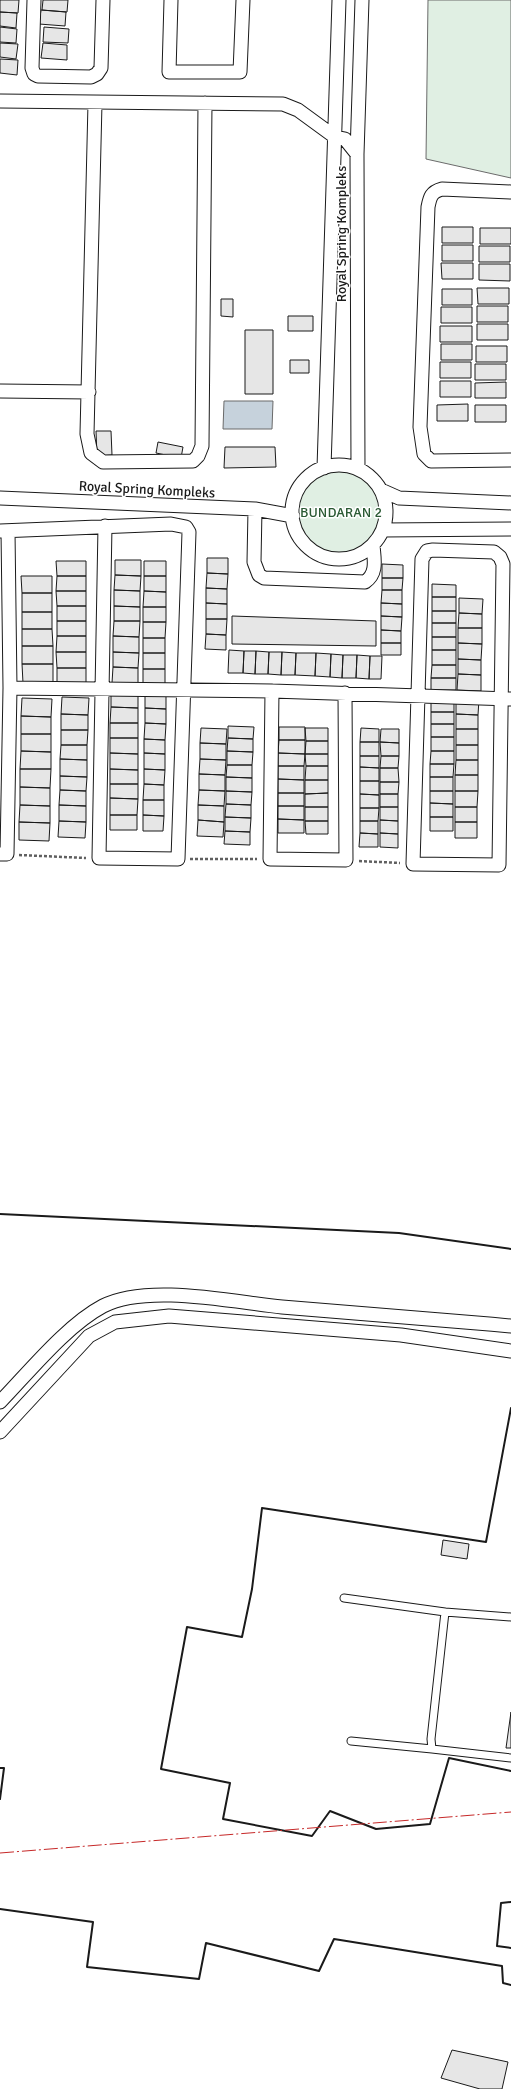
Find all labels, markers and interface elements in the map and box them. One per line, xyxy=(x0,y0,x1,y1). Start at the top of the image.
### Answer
street label: Royal Spring Kompleks xyxy=(333,166,350,302)
street label: Royal Spring Kompleks xyxy=(78,477,216,502)
park label: BUNDARAN 2 xyxy=(300,504,382,521)

